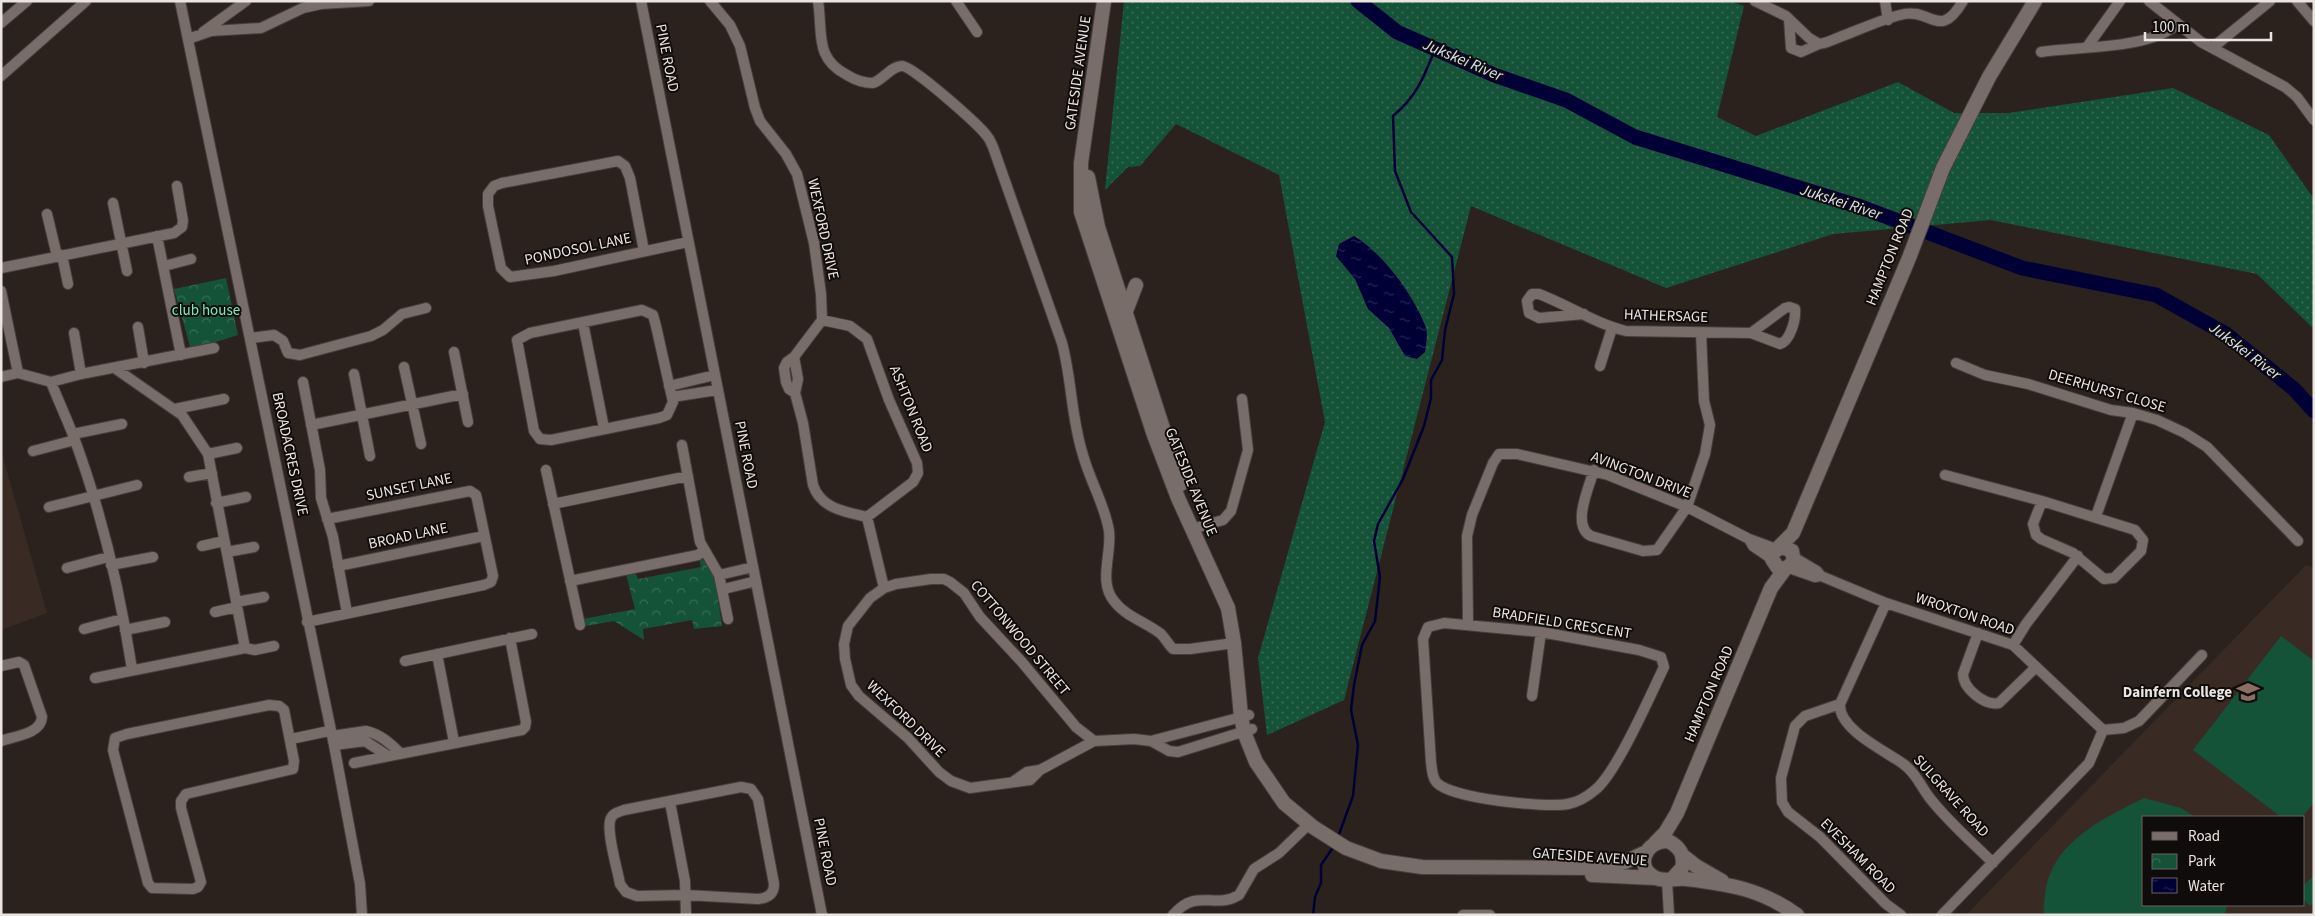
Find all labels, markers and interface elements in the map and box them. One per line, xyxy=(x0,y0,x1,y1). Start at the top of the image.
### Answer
scale bar xyxy=(2145,10,2271,42)
street label: GATESIDE AVENUE xyxy=(1060,14,1096,132)
text: 100 m xyxy=(2152,17,2190,38)
street label: PINE ROAD xyxy=(650,22,684,94)
water label: Jukskei River xyxy=(1419,33,1508,87)
street label: WEXFORD DRIVE xyxy=(802,177,844,282)
water label: Jukskei River xyxy=(1796,178,1886,226)
street label: HAMPTON ROAD xyxy=(1861,205,1919,309)
street label: PONDOSOL LANE xyxy=(523,227,633,271)
park label: club house xyxy=(172,300,240,321)
street label: HATHERSAGE xyxy=(1623,304,1709,328)
water label: Jukskei River xyxy=(2204,316,2287,386)
street label: ASHTON ROAD xyxy=(884,362,938,456)
street label: DEERHURST CLOSE xyxy=(2046,364,2168,418)
street label: BROADACRES DRIVE xyxy=(267,390,313,518)
street label: PINE ROAD xyxy=(729,419,763,491)
street label: GATESIDE AVENUE xyxy=(1160,425,1222,540)
street label: AVINGTON DRIVE xyxy=(1588,446,1694,504)
street label: SUNSET LANE xyxy=(364,468,454,506)
street label: BROAD LANE xyxy=(366,517,450,555)
street label: COTTONWOOD STREET xyxy=(965,576,1075,700)
street label: WROXTON ROAD xyxy=(1913,587,2017,641)
street label: BRADFIELD CRESCENT xyxy=(1491,602,1633,644)
street label: HAMPTON ROAD xyxy=(1679,642,1739,746)
street label: WEXFORD DRIVE xyxy=(862,676,950,762)
school or university icon: Dainfern College xyxy=(2235,679,2261,705)
place label: Dainfern College xyxy=(2123,682,2232,703)
street label: SULGRAVE ROAD xyxy=(1908,750,1994,842)
street label: EVESHAM ROAD xyxy=(1816,814,1900,898)
street label: PINE ROAD xyxy=(808,816,842,888)
legend xyxy=(2142,816,2305,906)
text: Road xyxy=(2188,826,2220,847)
street label: GATESIDE AVENUE xyxy=(1532,842,1648,872)
text: Park xyxy=(2188,851,2217,872)
text: Water xyxy=(2188,876,2225,897)

